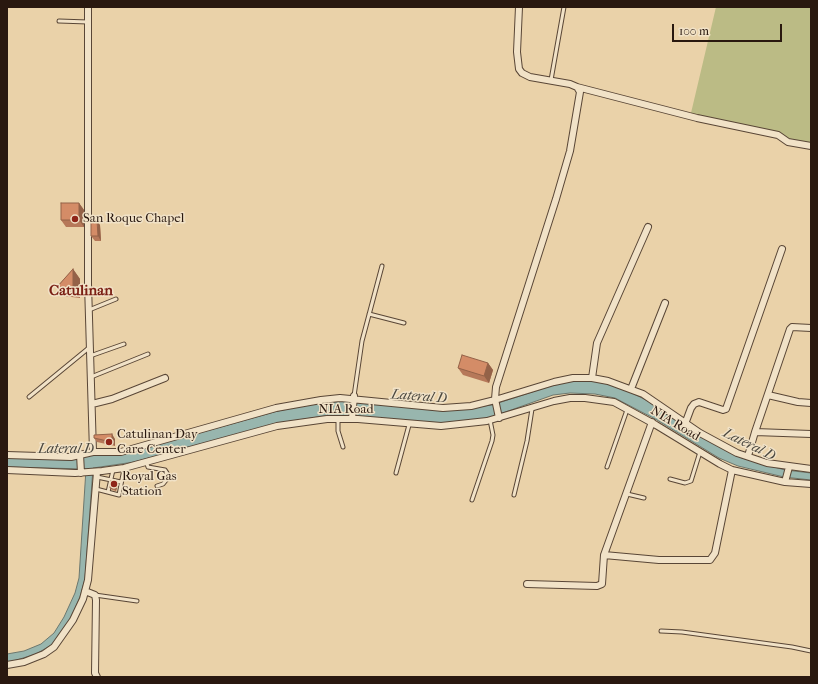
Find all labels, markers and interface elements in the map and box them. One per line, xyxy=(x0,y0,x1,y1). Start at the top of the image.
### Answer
scale bar xyxy=(674,16,784,42)
text: 100 m xyxy=(679,24,709,38)
place label: San Roque Chapel xyxy=(83,211,184,227)
marker: San Roque Chapel xyxy=(70,214,80,224)
district label: Catulinan xyxy=(49,282,113,300)
water label: Lateral D xyxy=(390,387,448,407)
street label: NIA Road xyxy=(318,402,374,418)
street label: NIA Road xyxy=(647,403,703,445)
water label: Lateral D xyxy=(720,425,778,465)
place label: Catulinan Day Care Center xyxy=(117,427,198,458)
marker: Catulinan Day Care Center xyxy=(104,437,114,447)
water label: Lateral D xyxy=(38,442,94,458)
place label: Royal Gas Station xyxy=(122,469,177,500)
marker: Royal Gas Station xyxy=(109,479,119,489)

